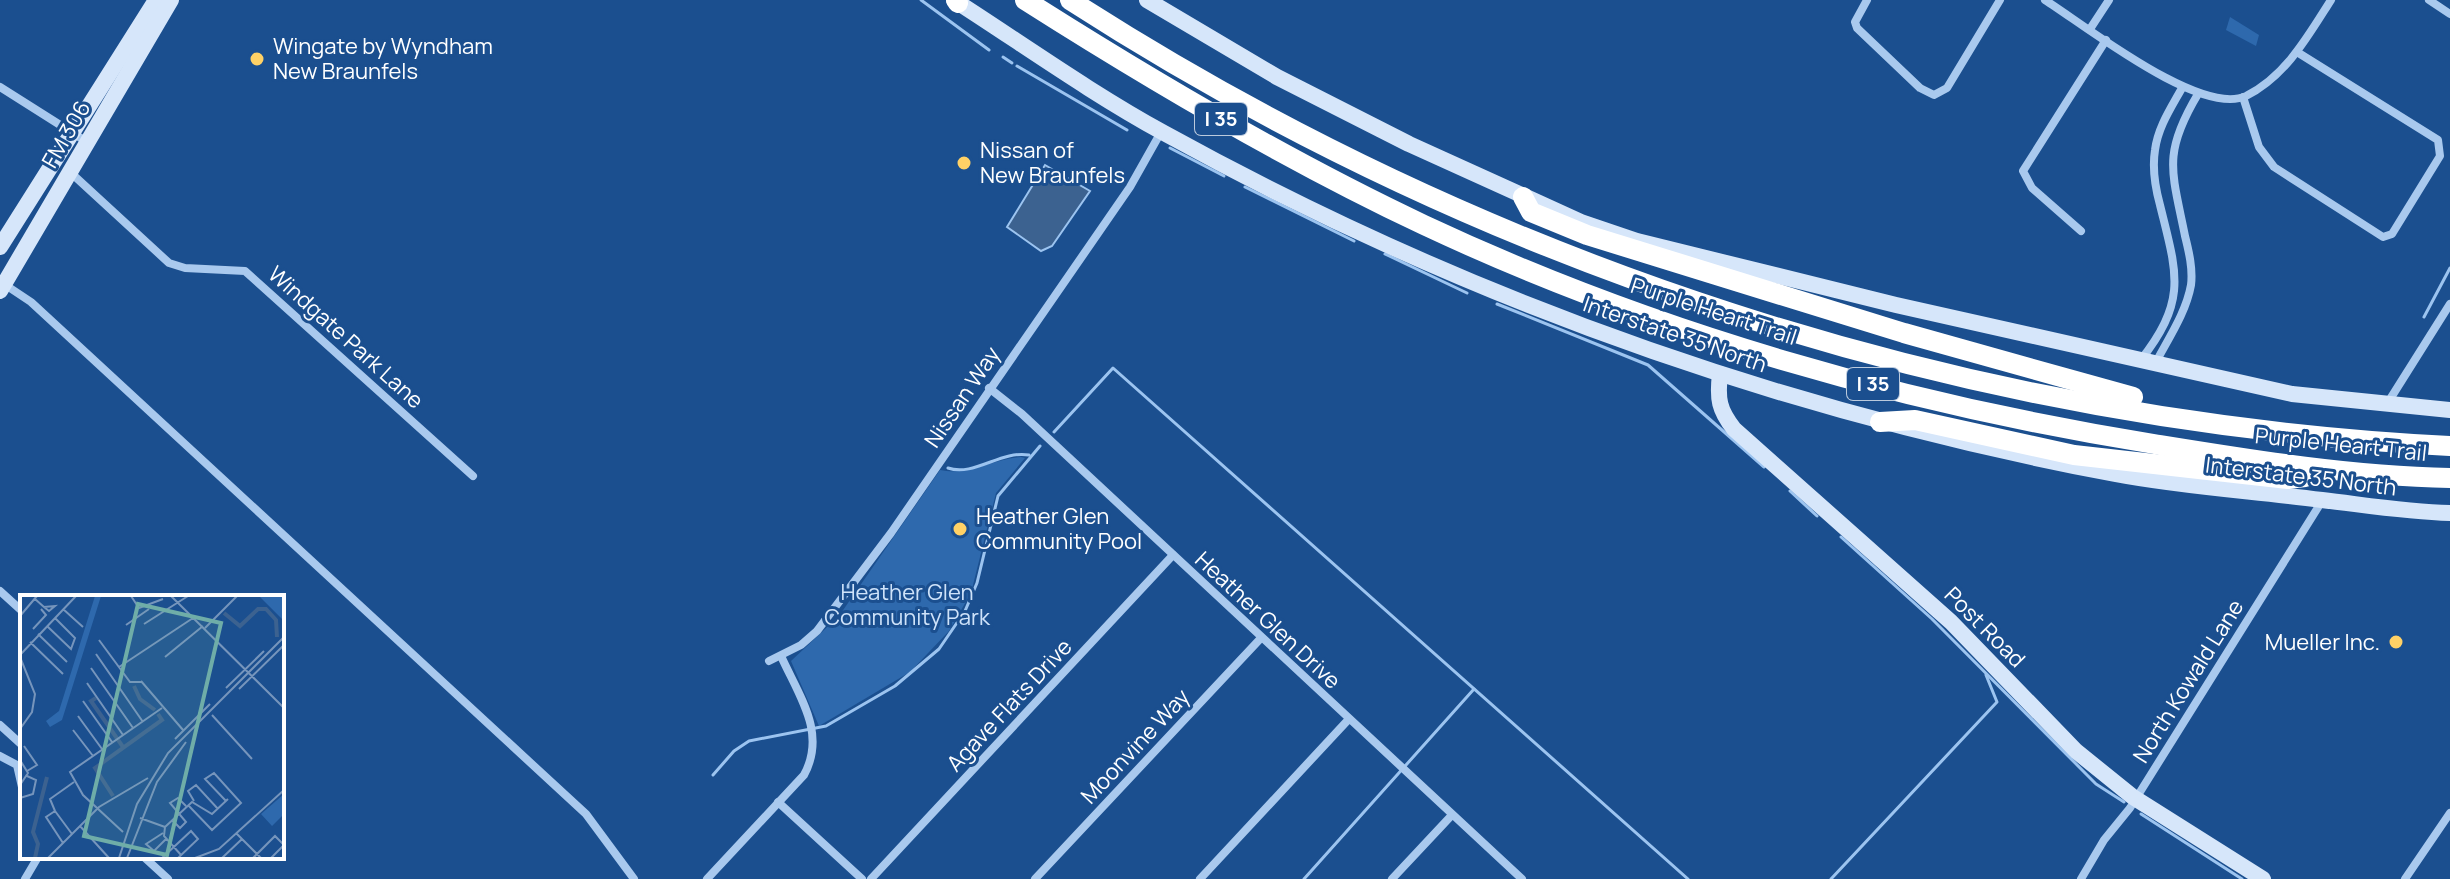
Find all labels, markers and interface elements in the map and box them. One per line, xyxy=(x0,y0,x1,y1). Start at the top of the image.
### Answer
place label: Wingate by Wyndham New Braunfels xyxy=(273,31,493,86)
marker: Wingate by Wyndham New Braunfels xyxy=(248,50,266,68)
street label: FM 306 xyxy=(35,95,97,173)
road number: I 35 xyxy=(1195,103,1247,135)
place label: Nissan of New Braunfels xyxy=(980,135,1125,190)
marker: Nissan of New Braunfels xyxy=(955,154,973,172)
street label: Windgate Park Lane xyxy=(262,259,430,415)
street label: Purple Heart Trail xyxy=(1627,270,1801,352)
street label: Interstate 35 North xyxy=(1579,289,1771,379)
street label: Nissan Way xyxy=(917,340,1007,453)
road number: I 35 xyxy=(1847,368,1899,400)
street label: Purple Heart Trail xyxy=(2254,420,2428,468)
street label: Interstate 35 North xyxy=(2204,449,2398,503)
place label: Heather Glen Community Pool xyxy=(976,501,1142,556)
marker: Heather Glen Community Pool xyxy=(951,520,969,538)
street label: Heather Glen Drive xyxy=(1189,545,1347,696)
park label: Heather Glen Community Park xyxy=(824,577,991,632)
street label: Post Road xyxy=(1938,580,2032,674)
street label: North Kowald Lane xyxy=(2126,593,2250,768)
inset map xyxy=(20,595,284,859)
place label: Mueller Inc. xyxy=(2265,627,2380,657)
street label: Agave Flats Drive xyxy=(940,632,1079,778)
marker: Mueller Inc. xyxy=(2387,633,2405,651)
street label: Moonvine Way xyxy=(1074,682,1196,810)

